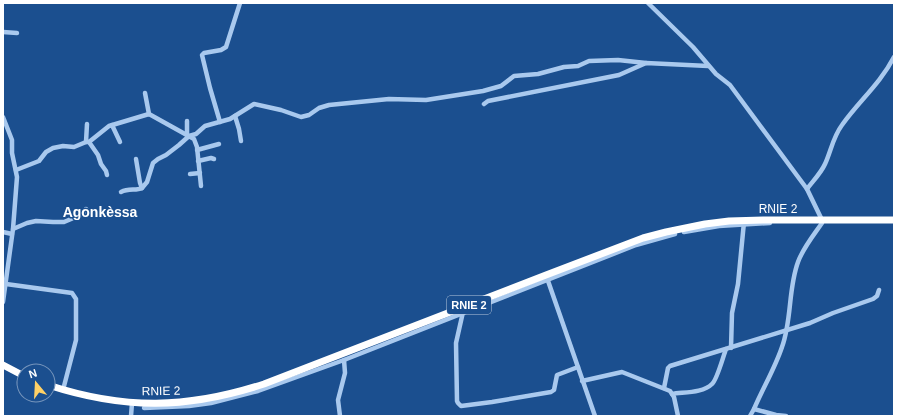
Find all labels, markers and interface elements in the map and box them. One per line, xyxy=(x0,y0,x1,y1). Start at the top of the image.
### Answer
street label: RNIE 2 xyxy=(759,202,798,216)
district label: Agonkèssa xyxy=(63,204,138,220)
road number: RNIE 2 xyxy=(447,296,491,314)
north arrow xyxy=(16,363,56,403)
text: N xyxy=(27,367,39,380)
street label: RNIE 2 xyxy=(142,384,181,398)

